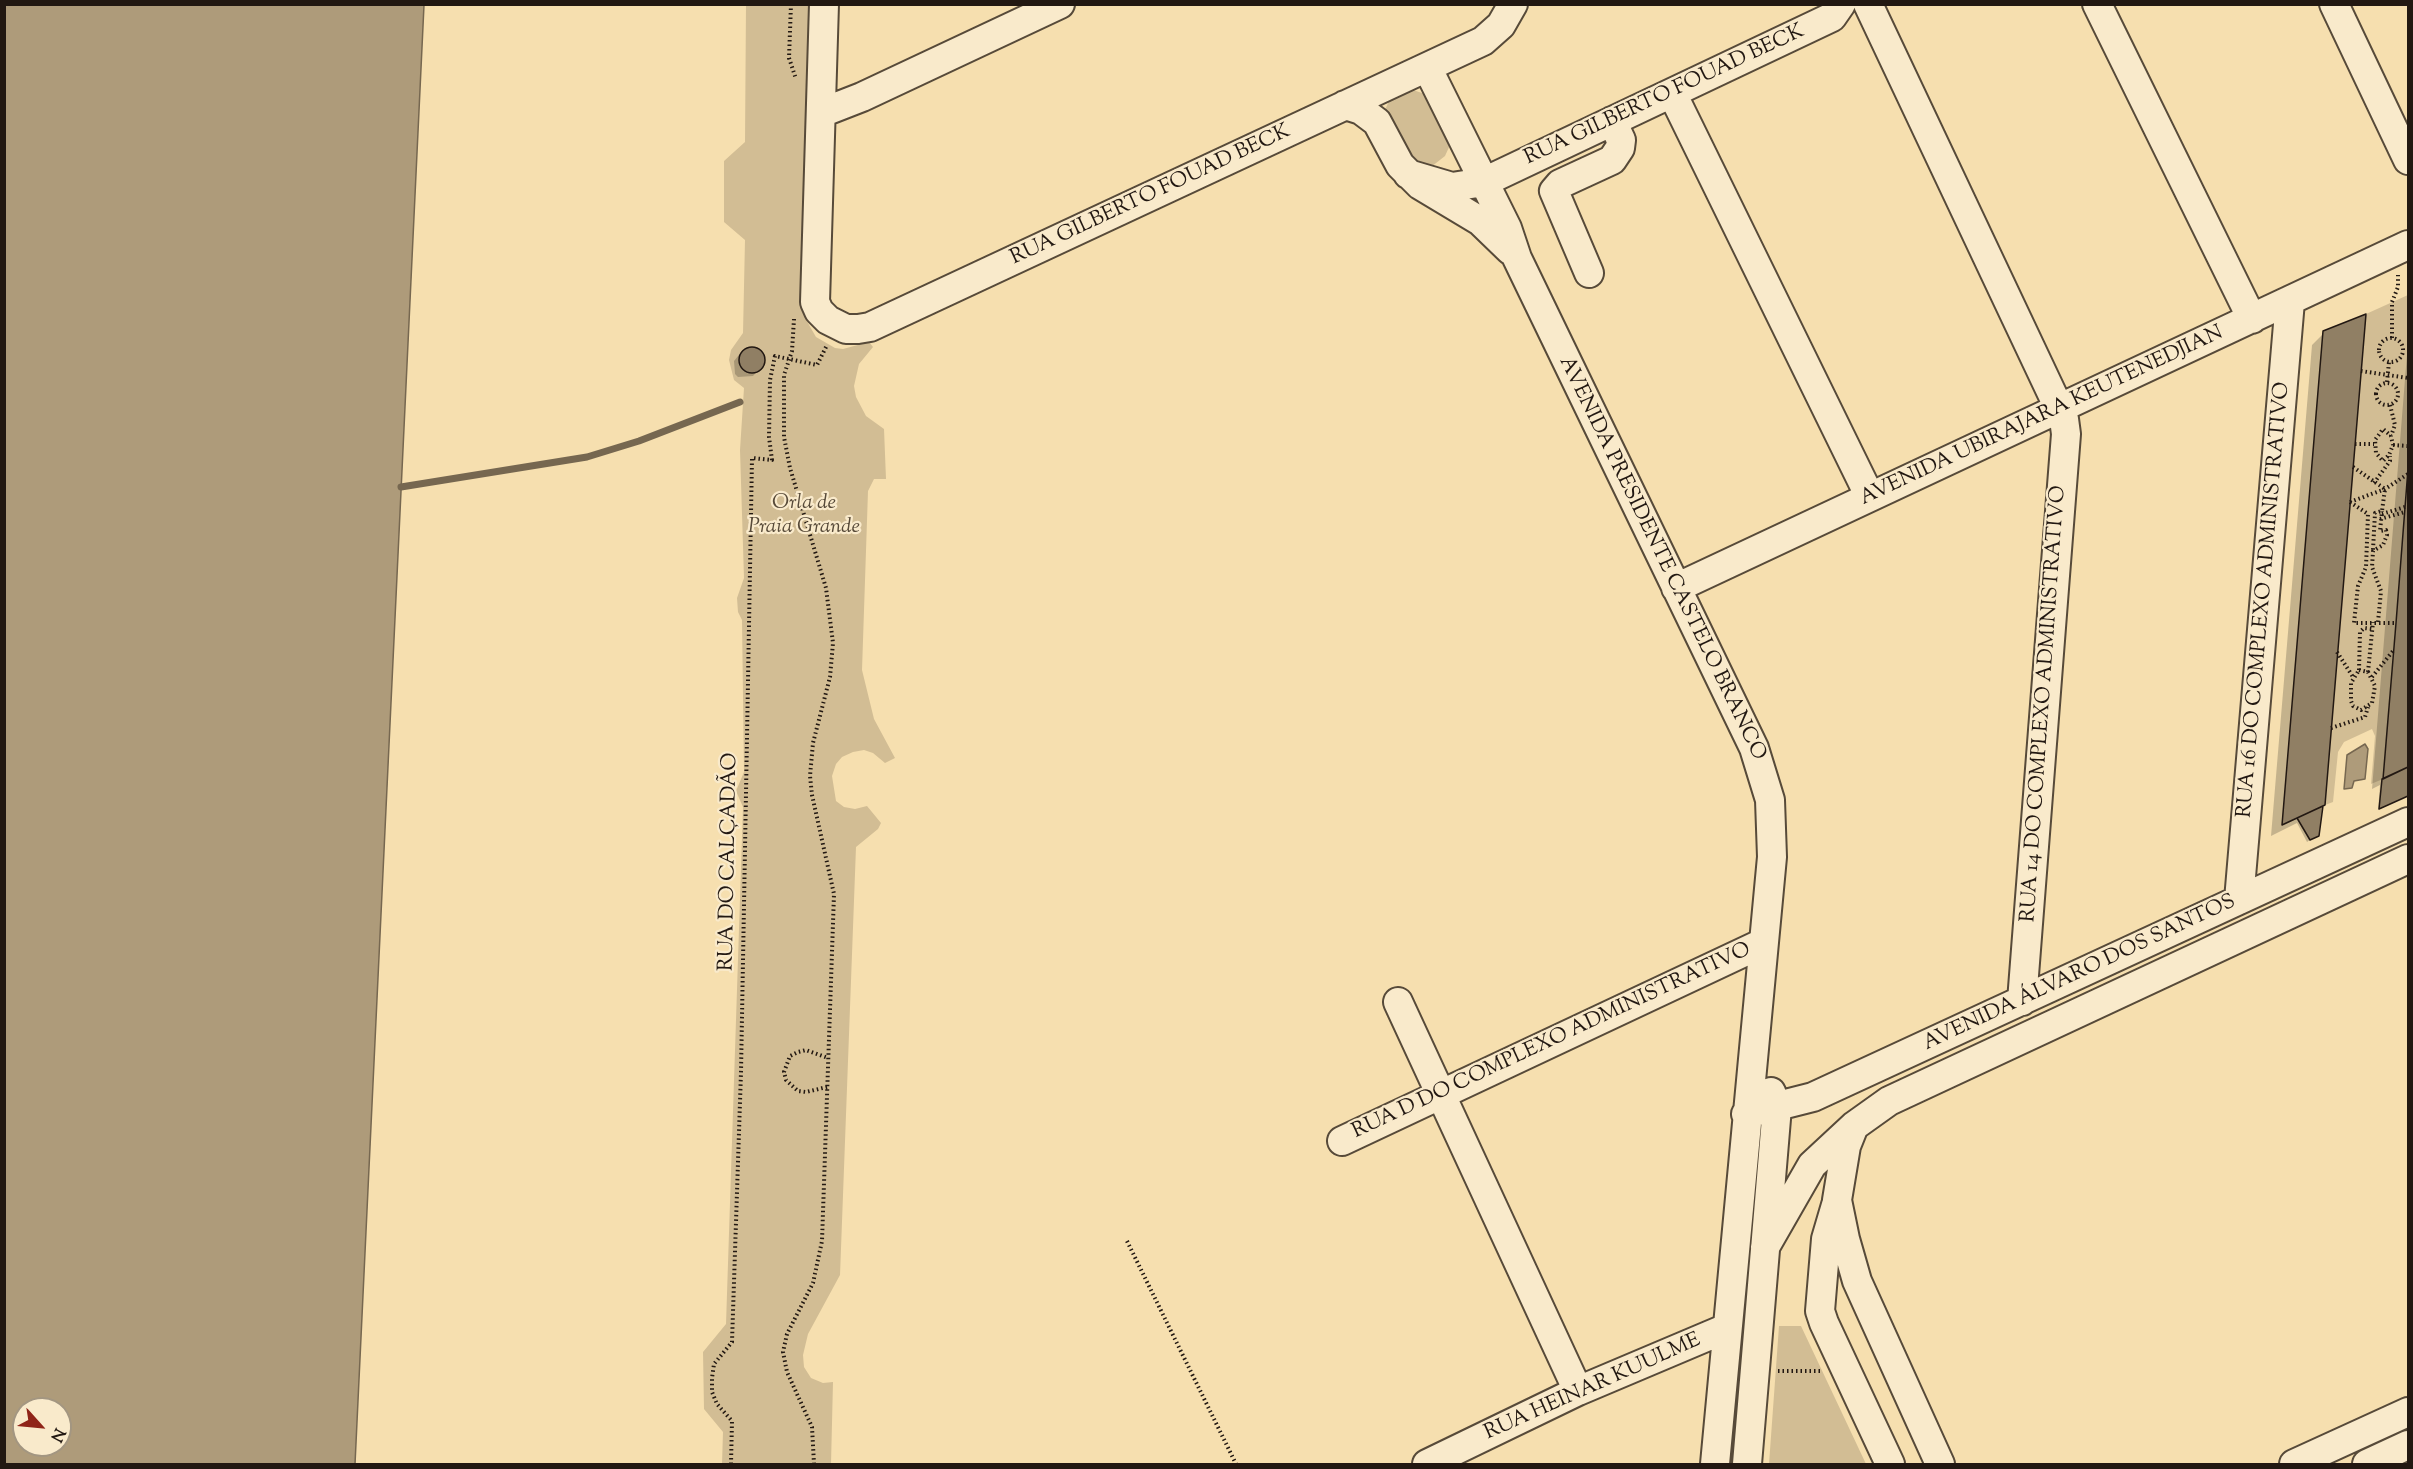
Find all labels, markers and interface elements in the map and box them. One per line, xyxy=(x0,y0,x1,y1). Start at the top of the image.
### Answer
street label: RUA GILBERTO FOUAD BECK xyxy=(1521,20,1809,172)
street label: RUA GILBERTO FOUAD BECK xyxy=(1007,120,1295,272)
street label: AVENIDA UBIRAJARA KEUTENEDJIAN xyxy=(1856,321,2228,513)
street label: AVENIDA PRESIDENTE CASTELO BRANCO xyxy=(1552,353,1770,765)
street label: RUA 16 DO COMPLEXO ADMINISTRATIVO xyxy=(2233,381,2297,819)
street label: RUA 14 DO COMPLEXO ADMINISTRATIVO xyxy=(2017,485,2073,923)
park label: Orla de Praia Grande xyxy=(748,491,860,541)
street label: RUA DO CALÇADÃO xyxy=(715,752,745,972)
street label: AVENIDA ÁLVARO DOS SANTOS xyxy=(1920,890,2240,1058)
street label: RUA D DO COMPLEXO ADMINISTRATIVO xyxy=(1349,938,1755,1146)
street label: RUA HEINAR KUULME xyxy=(1481,1329,1705,1447)
north arrow xyxy=(12,1397,72,1457)
text: N xyxy=(44,1424,70,1445)

